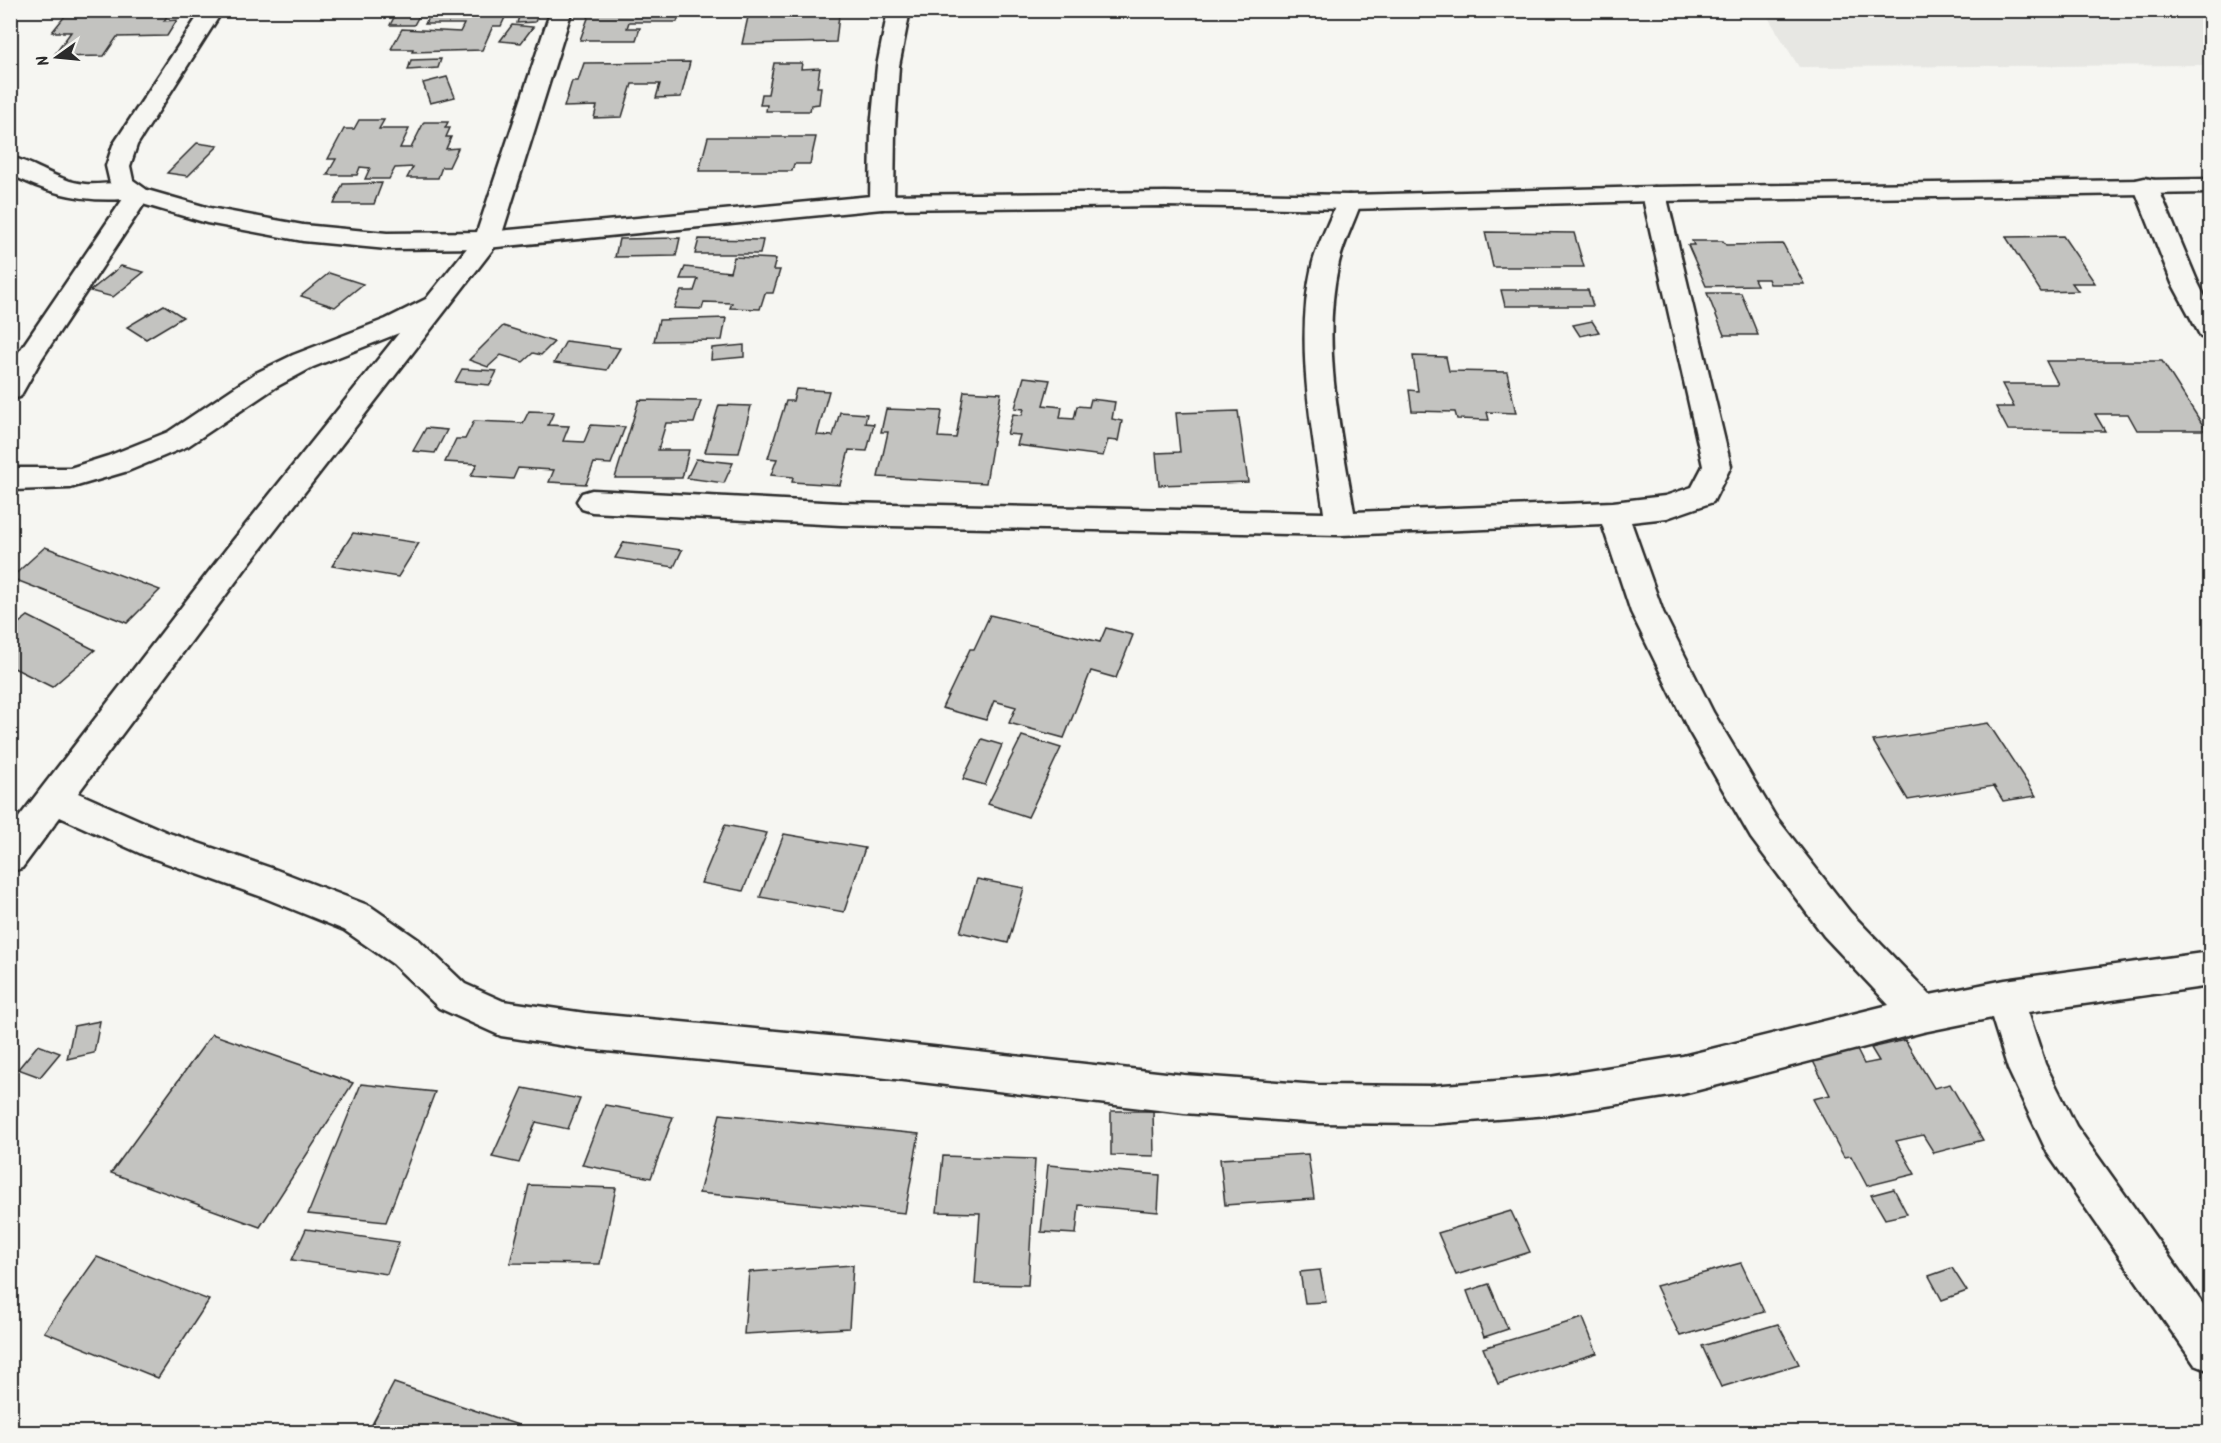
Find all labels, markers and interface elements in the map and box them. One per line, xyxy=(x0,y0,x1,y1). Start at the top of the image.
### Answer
north arrow xyxy=(27,27,87,87)
text: N xyxy=(31,52,57,69)

